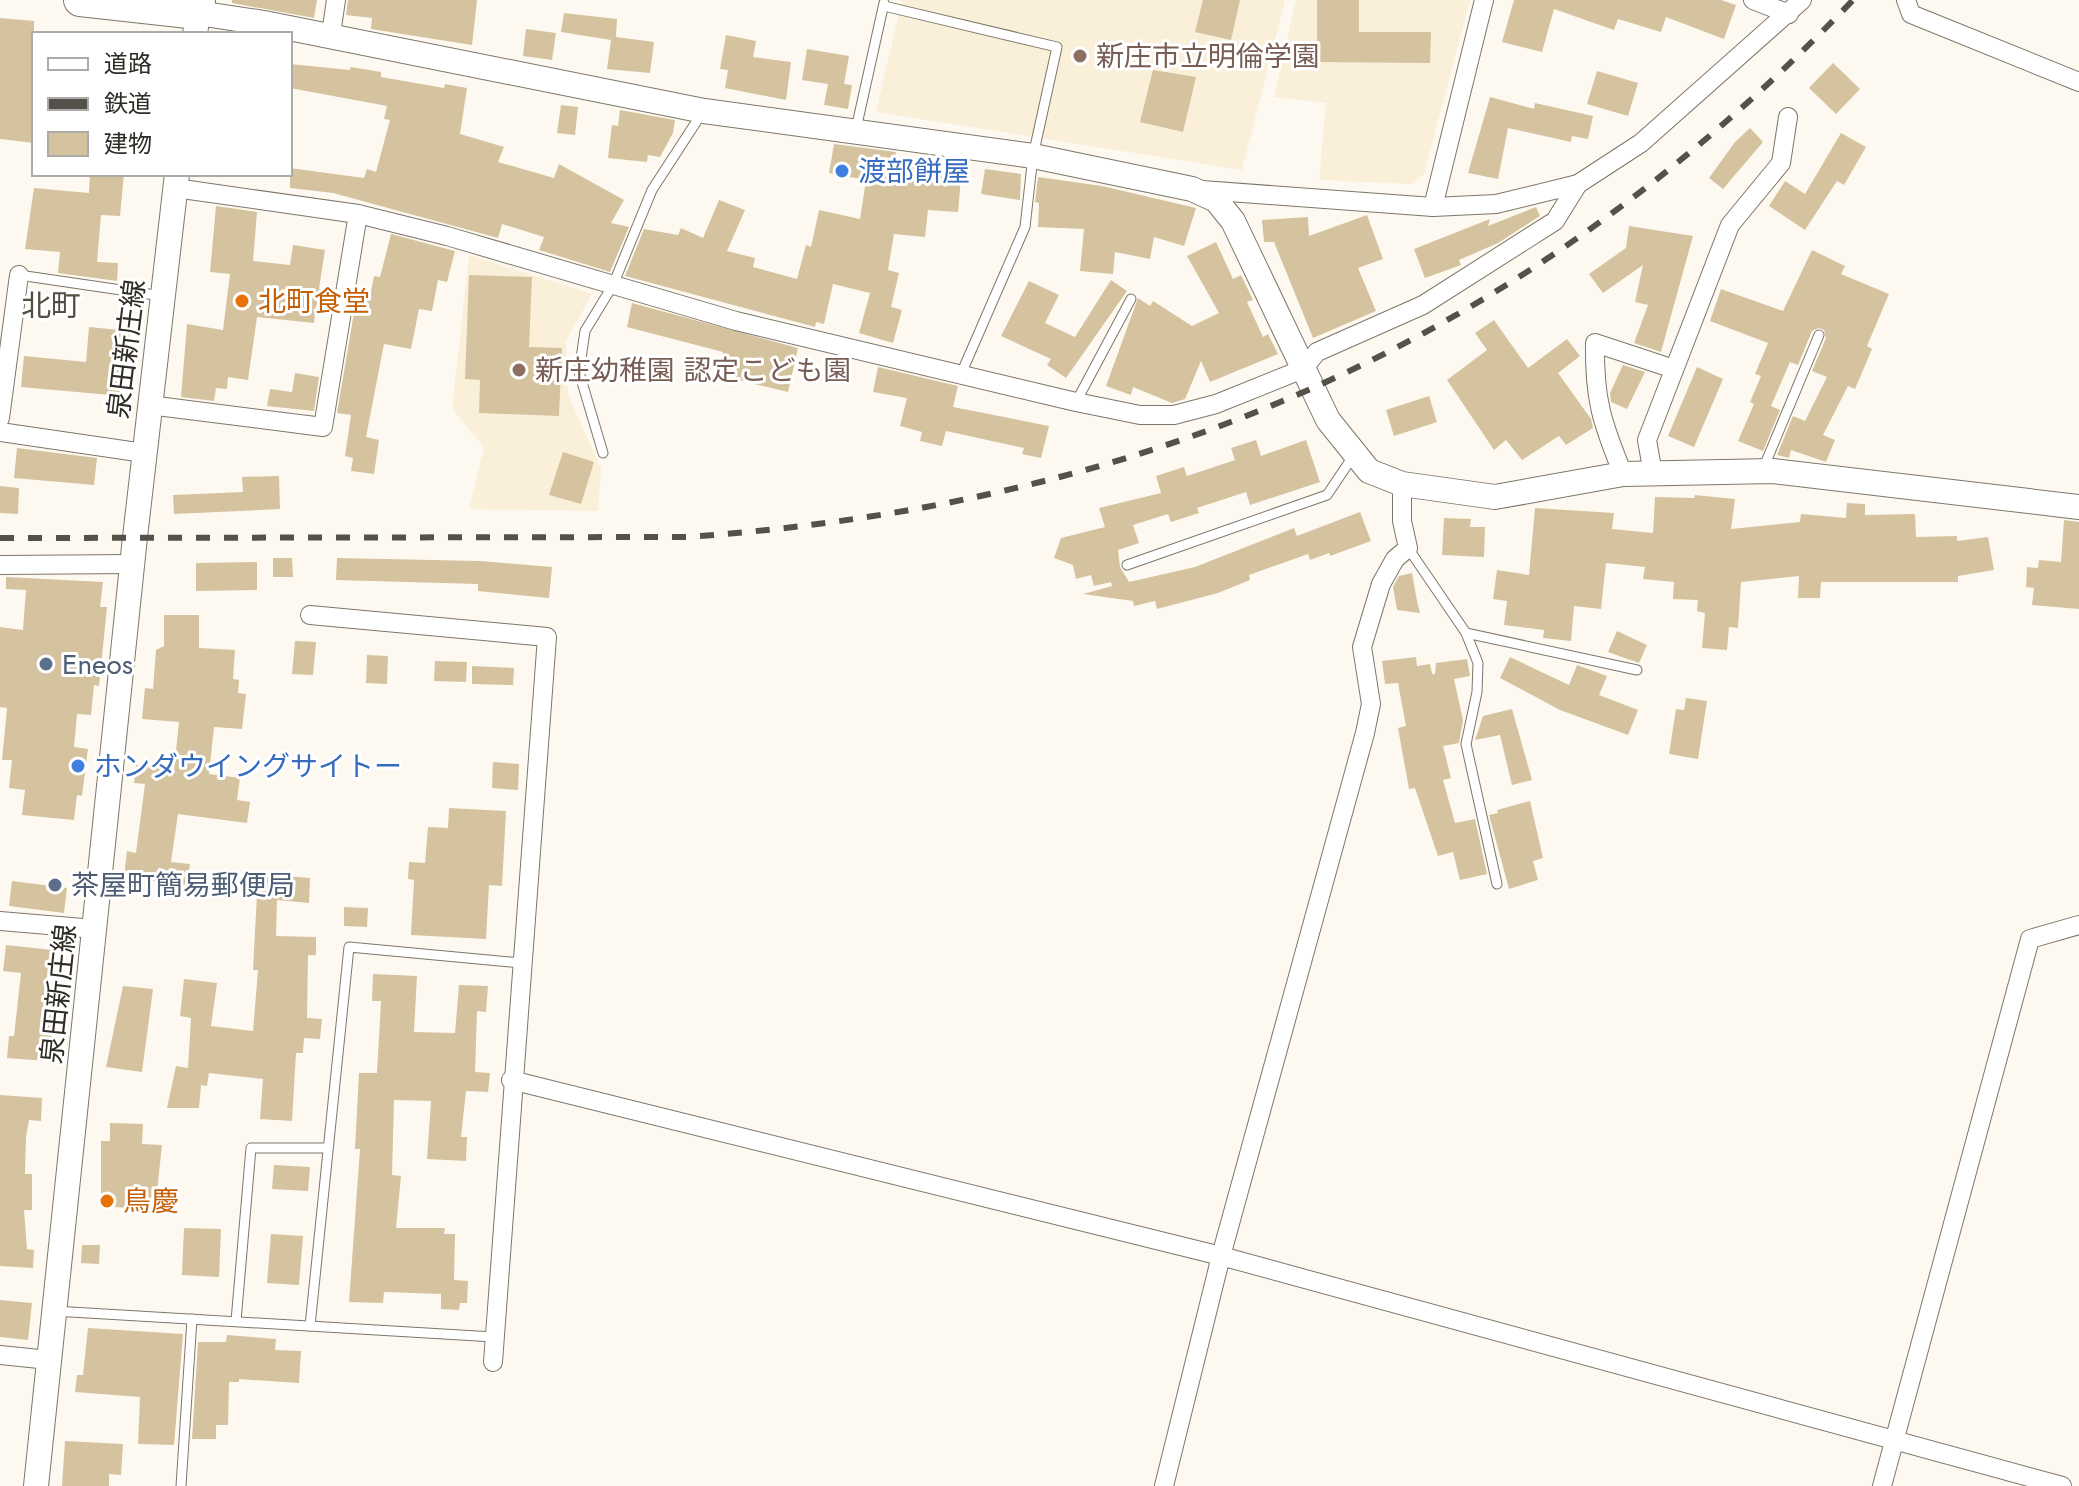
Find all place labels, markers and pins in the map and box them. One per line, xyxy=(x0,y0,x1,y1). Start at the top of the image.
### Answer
place label: 新庄市立明倫学園 xyxy=(1096,36,1320,77)
marker: 新庄市立明倫学園 xyxy=(1071,47,1089,65)
place label: 渡部餅屋 xyxy=(858,151,970,192)
marker: 渡部餅屋 xyxy=(833,162,851,180)
place label: 北町食堂 xyxy=(258,281,370,322)
marker: 北町食堂 xyxy=(233,292,251,310)
place label: 新庄幼稚園 認定こども園 xyxy=(535,350,851,391)
marker: 新庄幼稚園 認定こども園 xyxy=(510,361,528,379)
place label: Eneos xyxy=(62,644,133,685)
marker: Eneos xyxy=(37,655,55,673)
place label: ホンダウイングサイトー xyxy=(94,746,402,787)
marker: ホンダウイングサイトー xyxy=(69,757,87,775)
place label: 茶屋町簡易郵便局 xyxy=(71,865,295,906)
marker: 茶屋町簡易郵便局 xyxy=(46,876,64,894)
place label: 鳥慶 xyxy=(123,1181,179,1222)
marker: 鳥慶 xyxy=(98,1192,116,1210)

